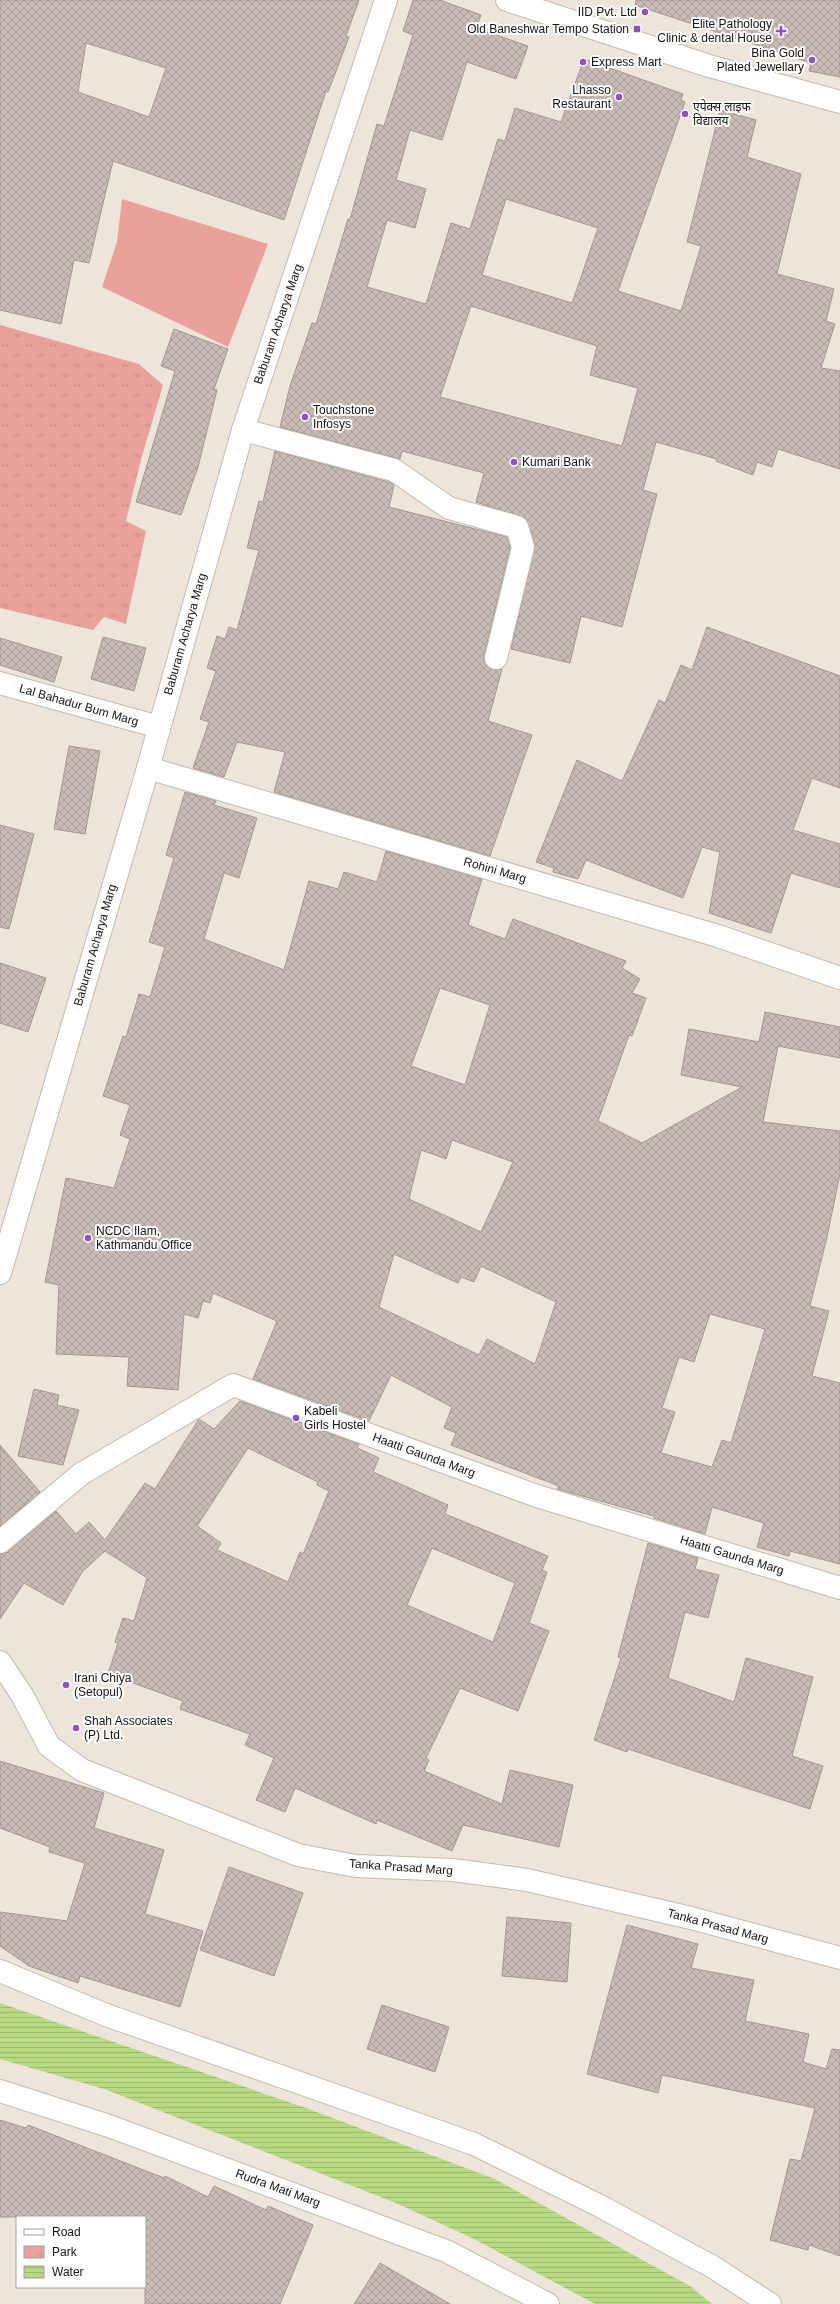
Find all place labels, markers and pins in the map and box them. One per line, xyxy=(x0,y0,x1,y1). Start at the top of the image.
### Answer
place label: IID Pvt. Ltd xyxy=(578,5,637,19)
marker: IID Pvt. Ltd xyxy=(640,7,650,17)
place label: Elite Pathology Clinic & dental House xyxy=(657,17,772,45)
place label: Old Baneshwar Tempo Station xyxy=(467,22,629,36)
marker: Old Baneshwar Tempo Station xyxy=(632,24,642,34)
marker: Elite Pathology Clinic & dental House xyxy=(775,25,787,37)
place label: Bina Gold Plated Jewellary xyxy=(717,46,804,74)
place label: Express Mart xyxy=(591,55,662,69)
marker: Bina Gold Plated Jewellary xyxy=(807,55,817,65)
marker: Express Mart xyxy=(578,57,588,67)
place label: Lhasso Restaurant xyxy=(552,83,612,111)
marker: Lhasso Restaurant xyxy=(614,92,624,102)
place label: एपेक्स लाइफ विद्यालय xyxy=(693,99,752,128)
marker: एपेक्स लाइफ विद्यालय xyxy=(680,109,690,119)
place label: Touchstone Infosys xyxy=(313,403,375,431)
marker: Touchstone Infosys xyxy=(300,412,310,422)
place label: Kumari Bank xyxy=(522,455,592,469)
marker: Kumari Bank xyxy=(509,457,519,467)
place label: NCDC Ilam, Kathmandu Office xyxy=(96,1224,192,1252)
marker: NCDC Ilam, Kathmandu Office xyxy=(83,1233,93,1243)
place label: Kabeli Girls Hostel xyxy=(304,1404,366,1432)
marker: Kabeli Girls Hostel xyxy=(291,1413,301,1423)
place label: Irani Chiya (Setopul) xyxy=(74,1671,132,1699)
marker: Irani Chiya (Setopul) xyxy=(61,1680,71,1690)
place label: Shah Associates (P) Ltd. xyxy=(84,1714,173,1742)
marker: Shah Associates (P) Ltd. xyxy=(71,1723,81,1733)

